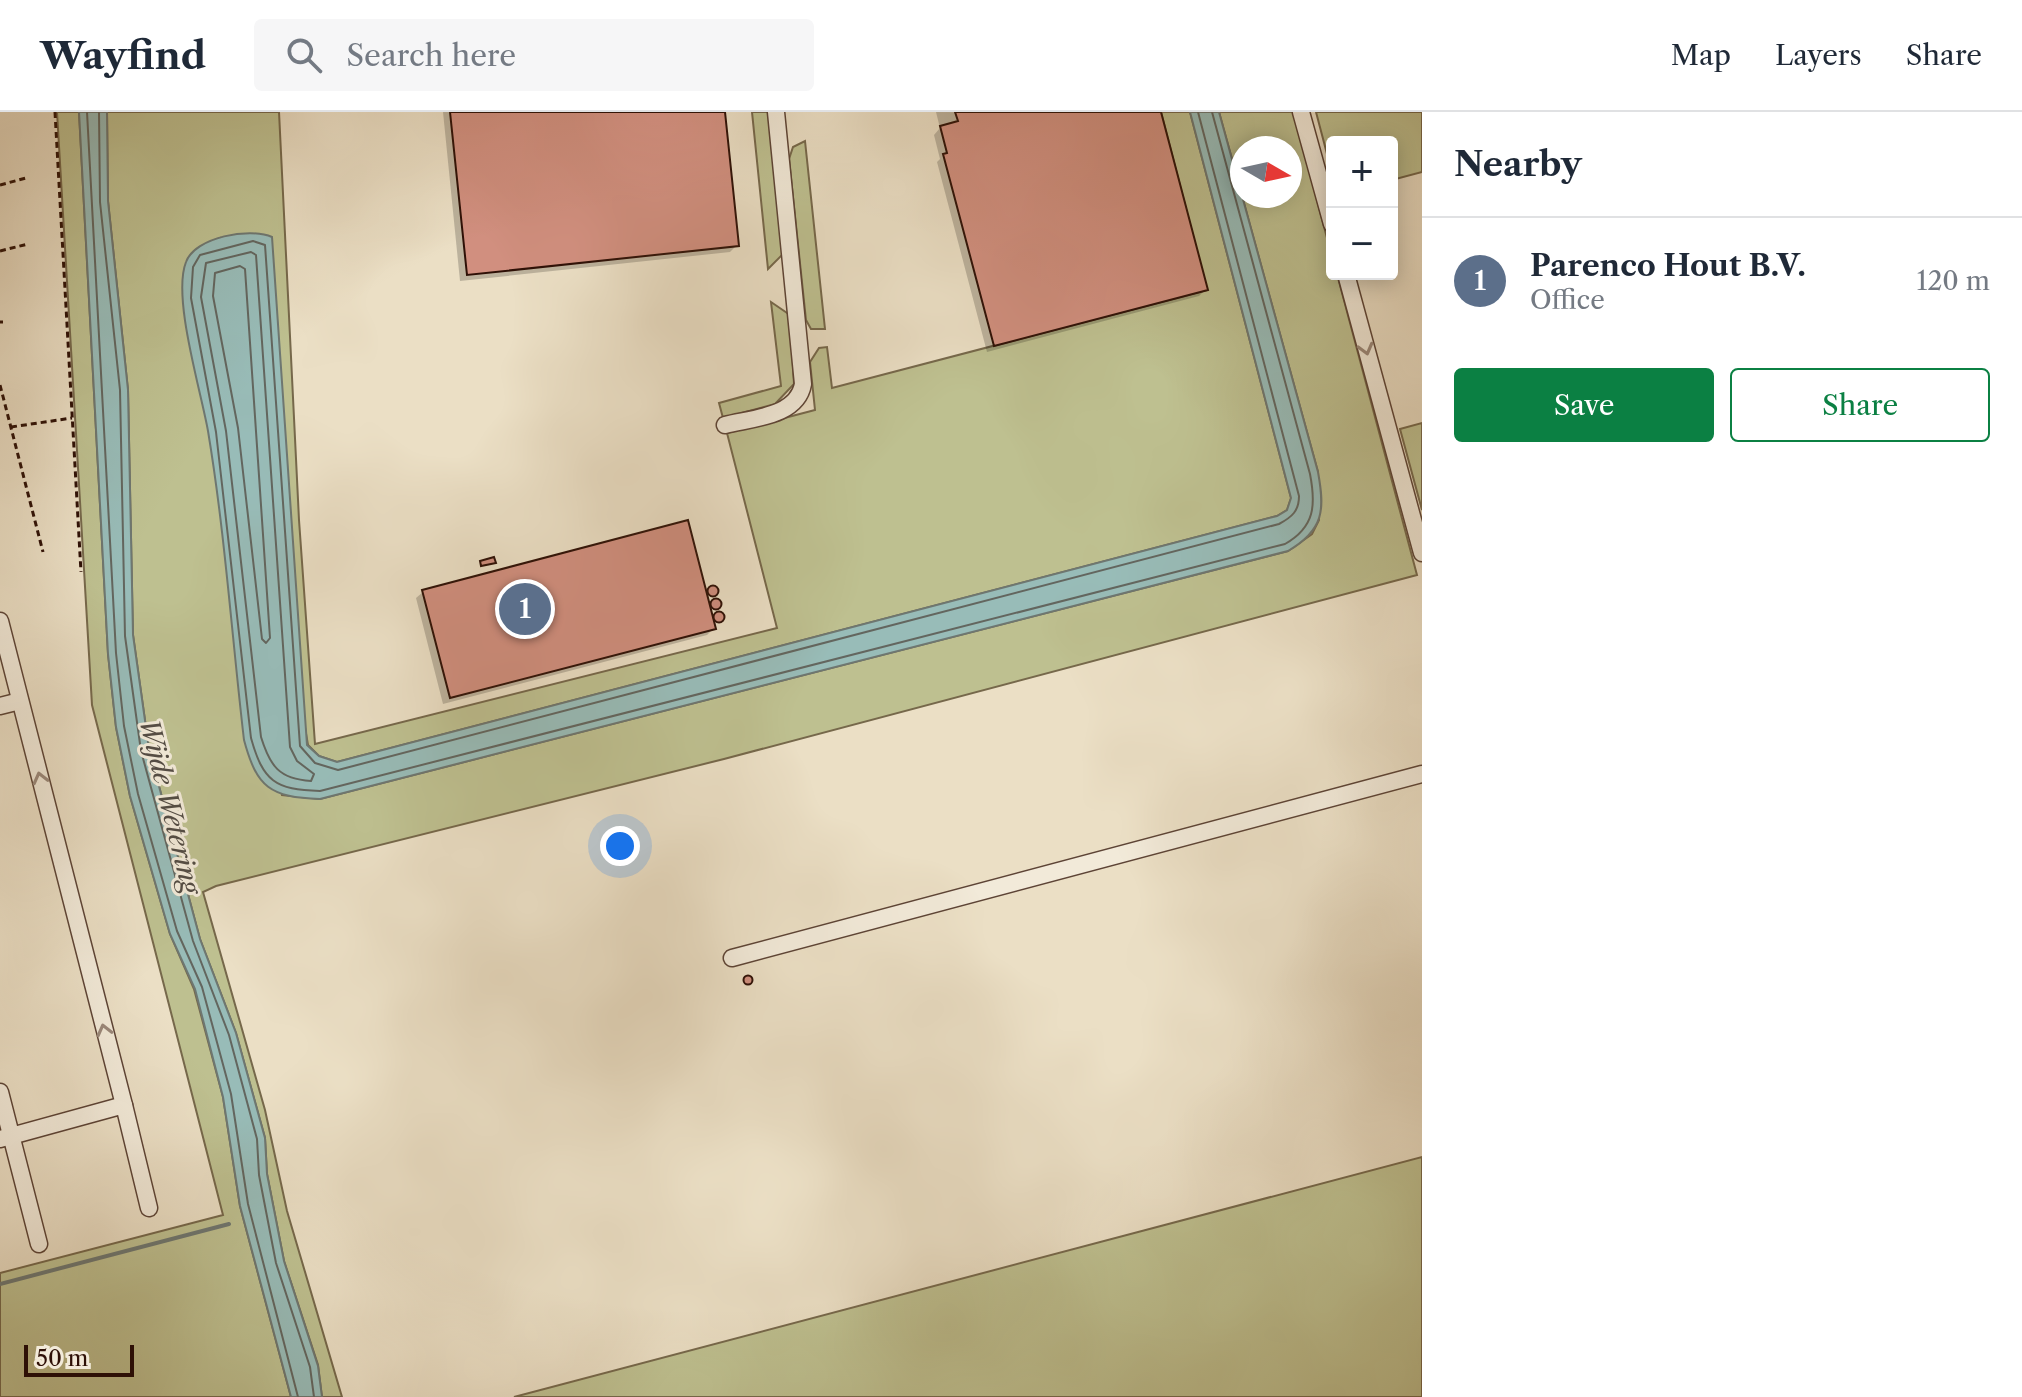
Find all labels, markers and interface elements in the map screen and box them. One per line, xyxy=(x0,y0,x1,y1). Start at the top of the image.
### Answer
search box xyxy=(254,19,814,91)
text: Wayfind xyxy=(40,32,206,79)
icon: search xyxy=(282,33,326,77)
text: Search here xyxy=(346,37,516,74)
text: Map xyxy=(1671,38,1731,72)
text: Layers xyxy=(1775,38,1862,72)
text: Share xyxy=(1906,38,1982,72)
north arrow xyxy=(1230,136,1302,208)
map controls xyxy=(1326,136,1398,280)
button: + xyxy=(1326,136,1398,208)
text: Nearby xyxy=(1454,143,1582,185)
button: − xyxy=(1326,208,1398,280)
text: Parenco Hout B.V. xyxy=(1530,247,1806,284)
text: 1 xyxy=(1474,265,1486,297)
text: 120 m xyxy=(1916,265,1990,297)
text: Office xyxy=(1530,284,1605,316)
one-way arrow xyxy=(1357,342,1374,356)
button: Save xyxy=(1454,368,1714,442)
button: Share xyxy=(1730,368,1990,442)
pin: 1 xyxy=(499,579,551,639)
water label: Wijde Wetering xyxy=(133,715,208,900)
one-way arrow xyxy=(33,771,50,785)
your location xyxy=(600,826,640,866)
one-way arrow xyxy=(97,1023,114,1037)
scale bar xyxy=(24,1341,134,1377)
text: 50 m xyxy=(36,1345,88,1372)

